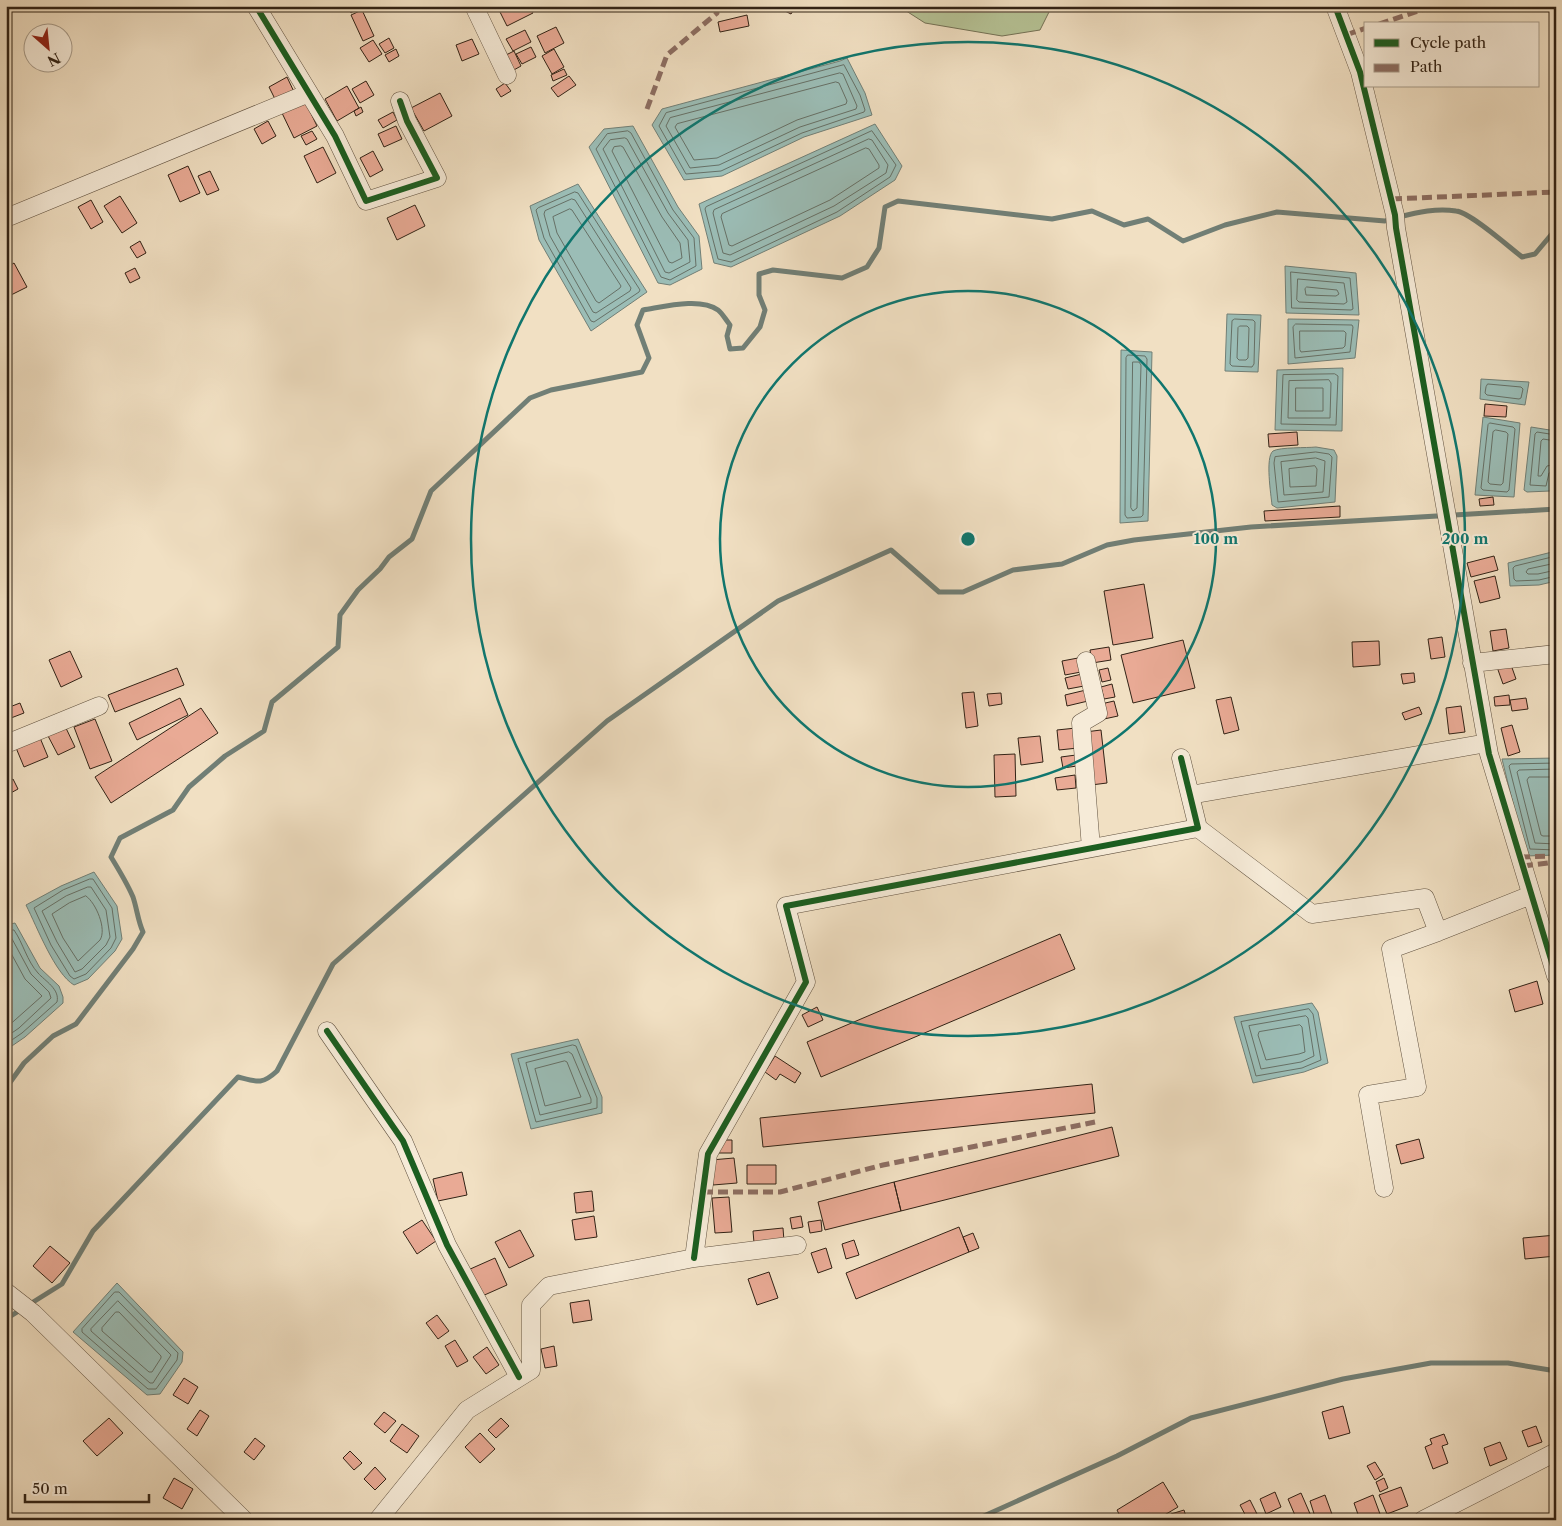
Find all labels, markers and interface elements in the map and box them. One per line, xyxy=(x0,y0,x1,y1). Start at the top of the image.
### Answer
north arrow xyxy=(22,22,72,72)
legend xyxy=(1364,22,1540,88)
text: Cycle path xyxy=(1410,33,1487,52)
text: N xyxy=(44,49,63,70)
text: Path xyxy=(1410,57,1443,76)
text: 100 m xyxy=(1194,529,1238,548)
text: 200 m xyxy=(1442,529,1488,548)
centre of rings xyxy=(959,530,977,548)
scale bar xyxy=(25,1471,149,1503)
text: 50 m xyxy=(32,1479,68,1498)

